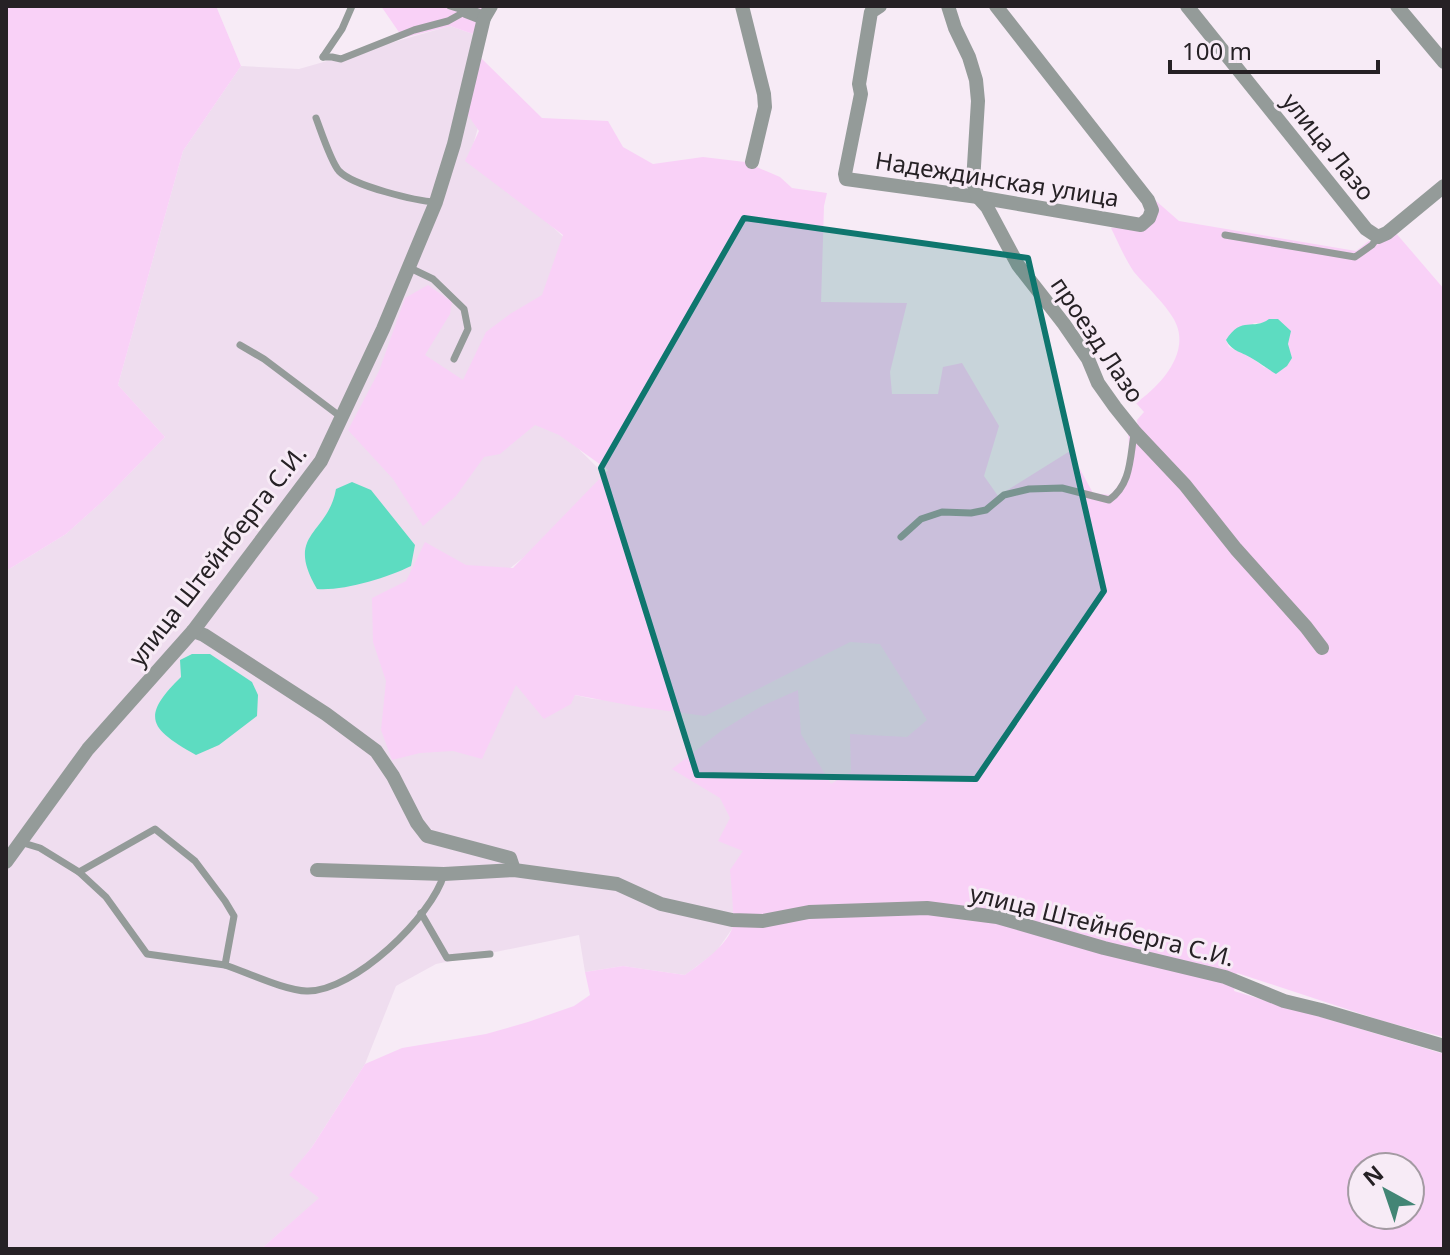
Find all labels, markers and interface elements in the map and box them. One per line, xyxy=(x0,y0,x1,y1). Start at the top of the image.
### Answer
scale bar xyxy=(1170,24,1378,74)
text: 100 m xyxy=(1182,34,1252,67)
street label: улица Лазо xyxy=(1275,85,1383,207)
street label: Надеждинская улица xyxy=(873,143,1122,214)
street label: проезд Лазо xyxy=(1044,270,1153,409)
street label: улица Штейнберга С.И. xyxy=(120,438,313,672)
street label: улица Штейнберга С.И. xyxy=(967,876,1238,973)
north arrow xyxy=(1346,1151,1426,1231)
text: N xyxy=(1356,1158,1389,1192)

